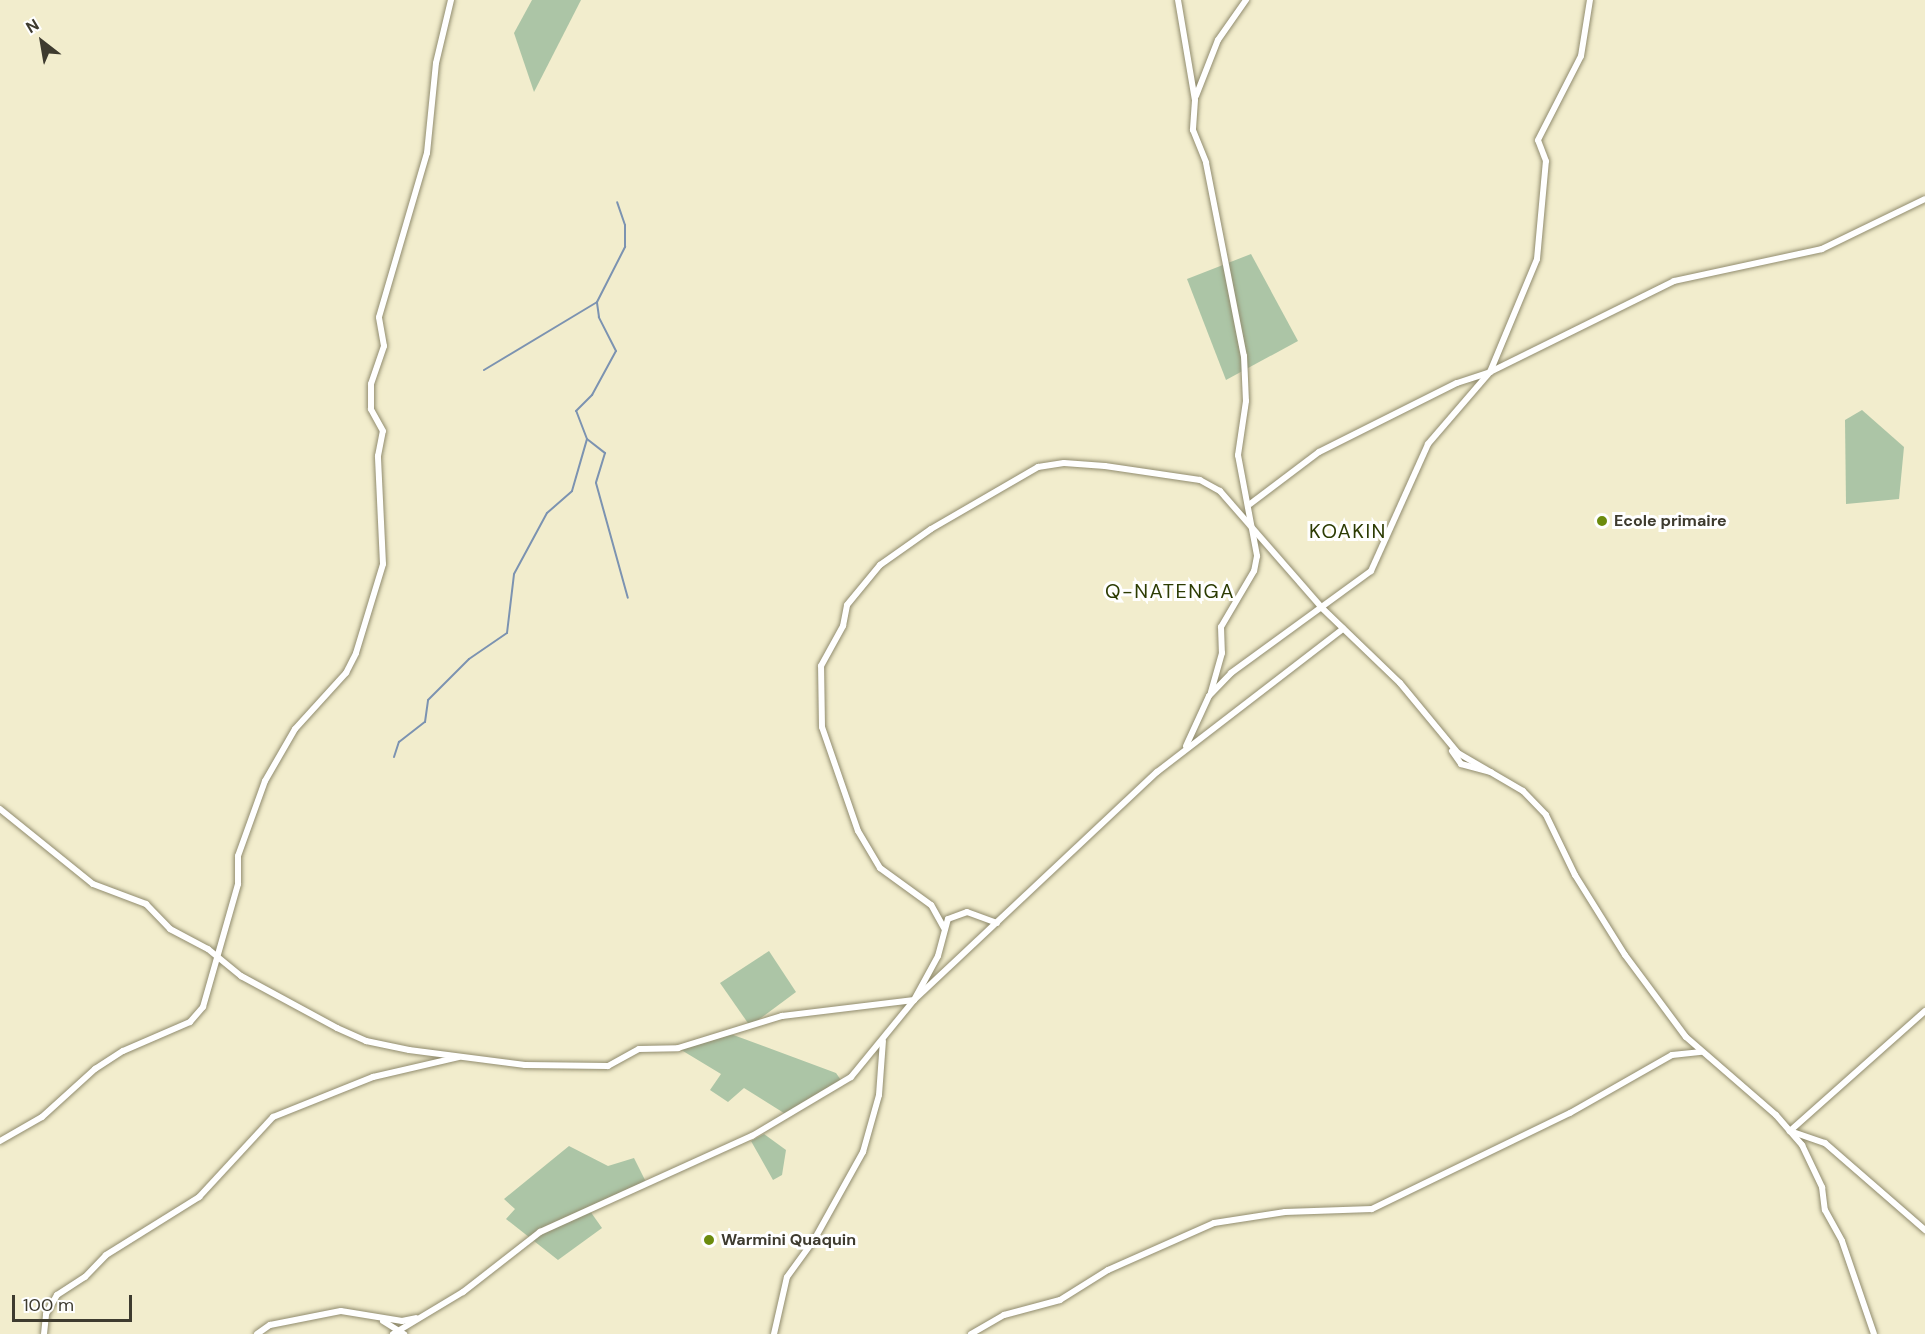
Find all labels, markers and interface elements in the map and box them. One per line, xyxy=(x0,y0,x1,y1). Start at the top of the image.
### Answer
north arrow xyxy=(12,12,72,72)
text: N xyxy=(22,14,43,38)
place label: Ecole primaire xyxy=(1614,511,1727,531)
marker: Ecole primaire xyxy=(1595,514,1609,528)
district label: KOAKIN xyxy=(1309,519,1387,543)
district label: Q-NATENGA xyxy=(1105,579,1235,603)
place label: Warmini Quaquin xyxy=(721,1230,856,1250)
marker: Warmini Quaquin xyxy=(702,1233,716,1247)
scale bar xyxy=(15,1283,135,1321)
text: 100 m xyxy=(23,1293,74,1317)

